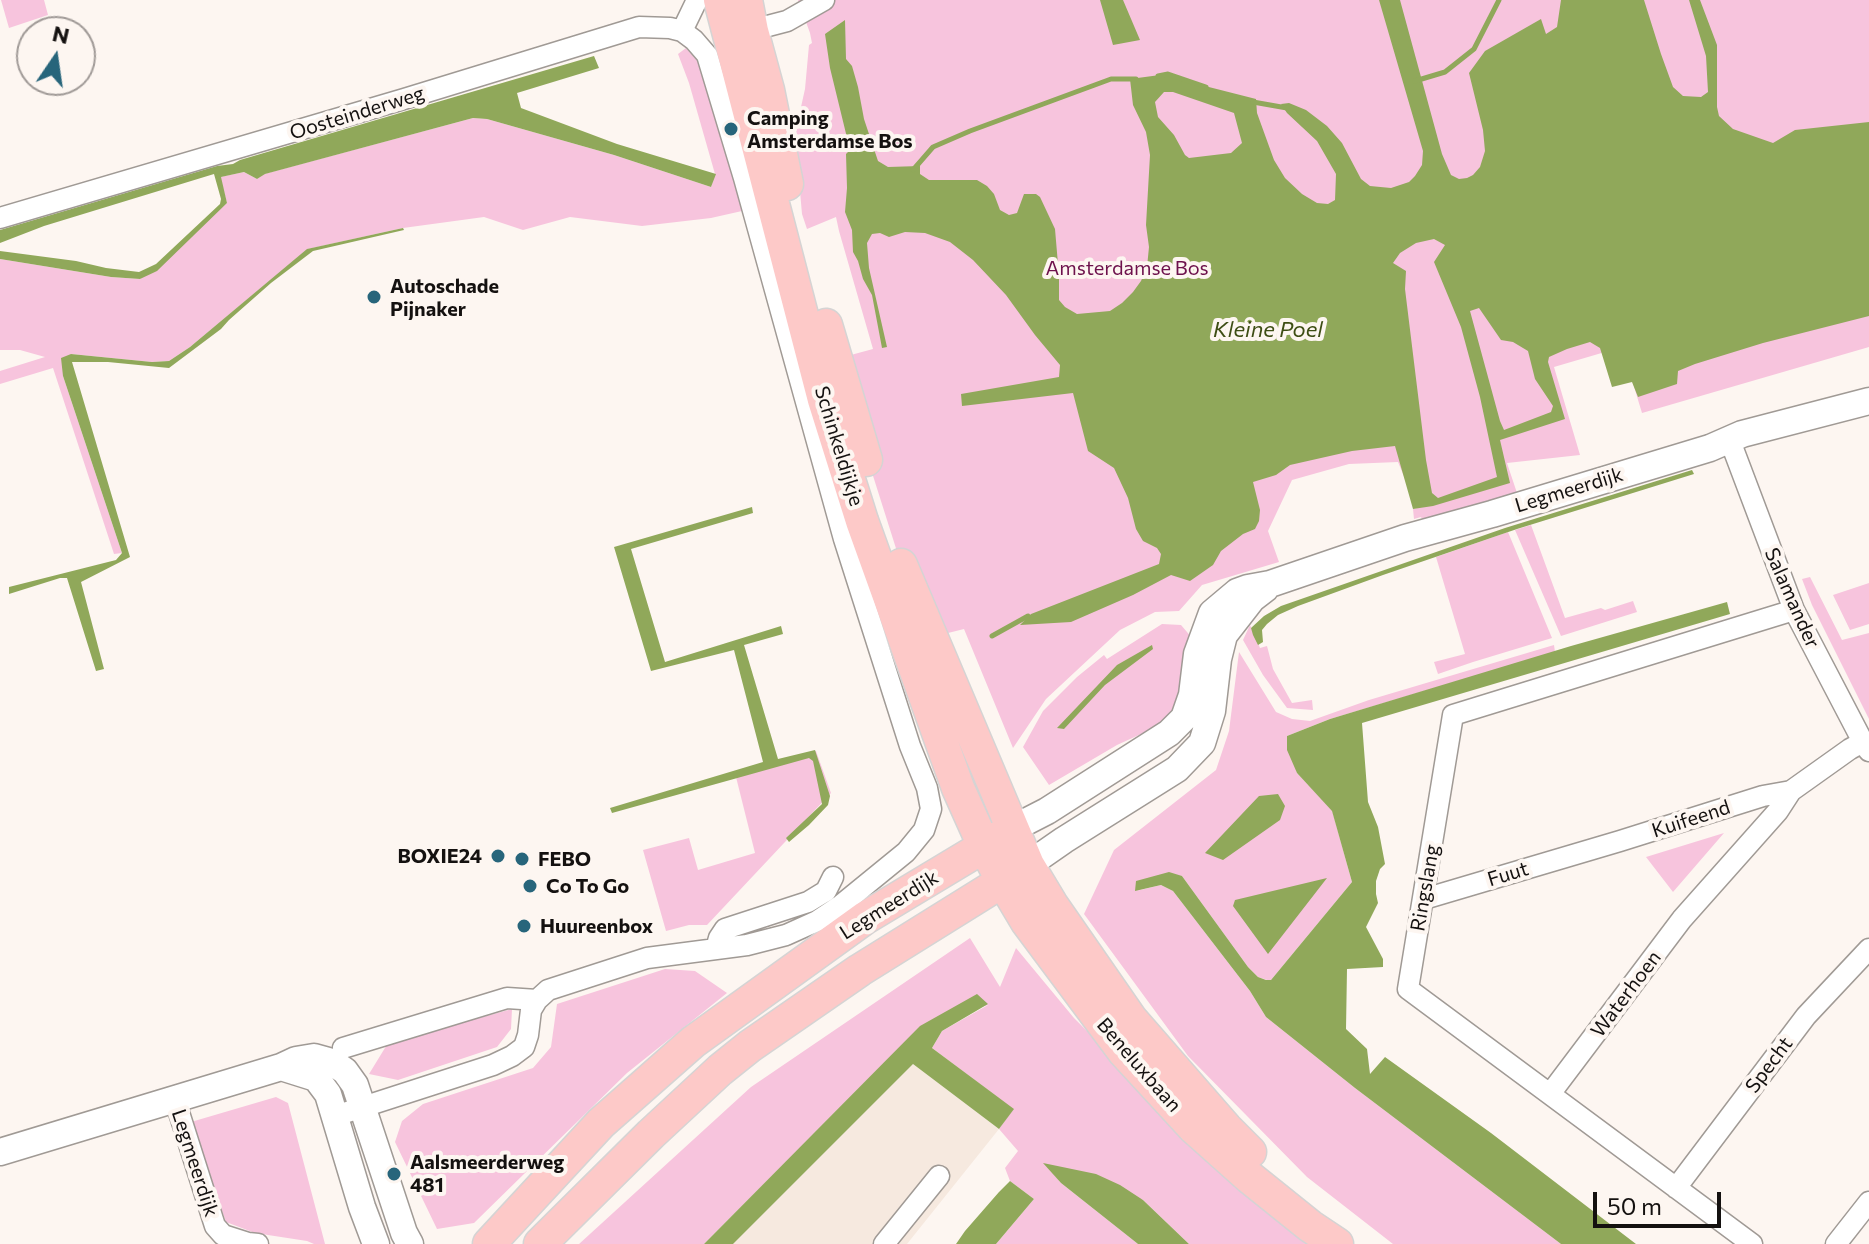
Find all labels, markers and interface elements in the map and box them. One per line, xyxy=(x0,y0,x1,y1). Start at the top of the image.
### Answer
north arrow xyxy=(16,16,96,96)
text: N xyxy=(50,19,72,49)
street label: Oosteinderweg xyxy=(287,81,427,145)
place label: Camping Amsterdamse Bos xyxy=(747,106,913,153)
marker: Camping Amsterdamse Bos xyxy=(722,120,740,138)
park label: Amsterdamse Bos xyxy=(1045,256,1209,280)
place label: Autoschade Pijnaker xyxy=(390,274,499,321)
marker: Autoschade Pijnaker xyxy=(365,288,383,306)
water label: Kleine Poel xyxy=(1213,317,1323,343)
street label: Schinkeldijkje xyxy=(809,383,869,509)
street label: Legmeerdijk xyxy=(1512,462,1626,518)
street label: Salamander xyxy=(1759,544,1825,652)
street label: Kuifeend xyxy=(1649,795,1733,843)
street label: Ringslang xyxy=(1406,843,1444,933)
place label: BOXIE24 xyxy=(397,844,482,868)
marker: BOXIE24 xyxy=(489,847,507,865)
place label: FEBO xyxy=(538,847,591,871)
marker: FEBO xyxy=(513,850,531,868)
street label: Fuut xyxy=(1485,856,1531,892)
street label: Legmeerdijk xyxy=(835,865,943,945)
place label: Co To Go xyxy=(546,874,629,898)
marker: Co To Go xyxy=(521,877,539,895)
place label: Huureenbox xyxy=(540,914,653,938)
marker: Huureenbox xyxy=(515,917,533,935)
street label: Waterhoen xyxy=(1586,946,1666,1042)
street label: Beneluxbaan xyxy=(1092,1013,1186,1117)
street label: Specht xyxy=(1740,1032,1798,1098)
street label: Legmeerdijk xyxy=(166,1106,224,1220)
place label: Aalsmeerderweg 481 xyxy=(410,1150,564,1197)
marker: Aalsmeerderweg 481 xyxy=(385,1165,403,1183)
scale bar xyxy=(1597,1176,1725,1226)
text: 50 m xyxy=(1607,1191,1662,1220)

